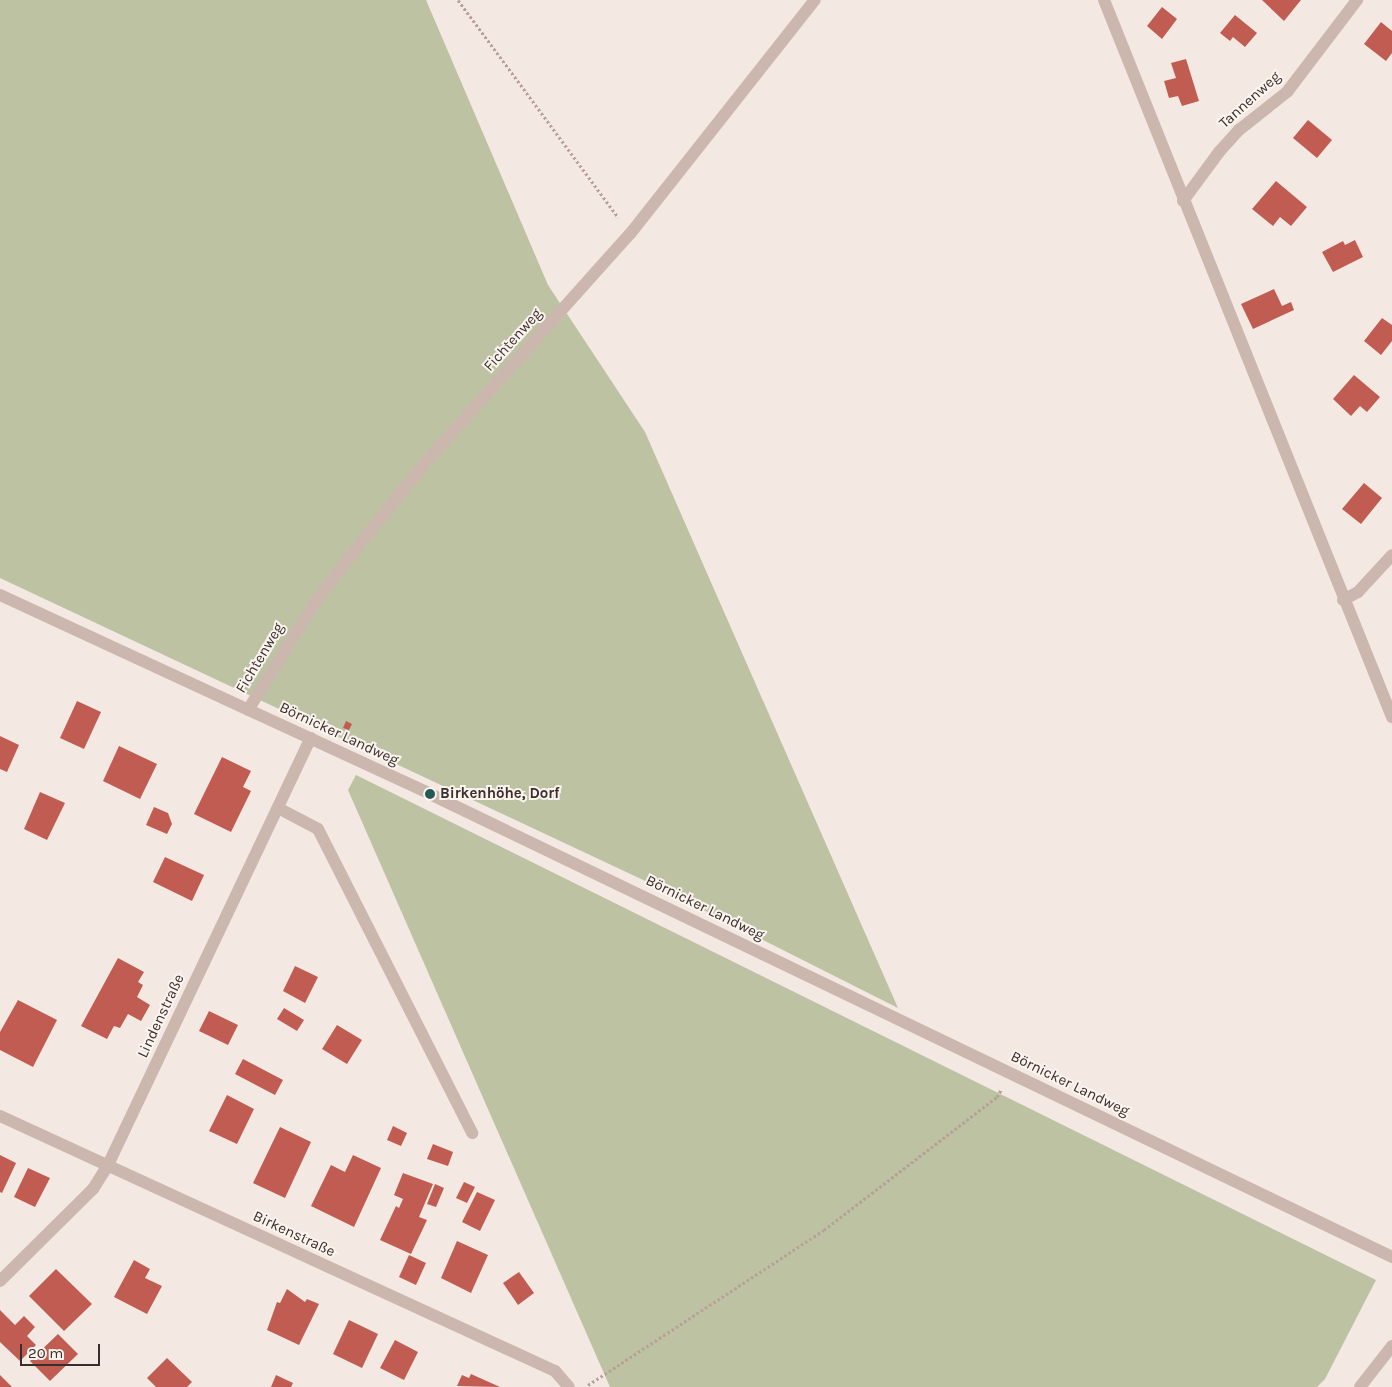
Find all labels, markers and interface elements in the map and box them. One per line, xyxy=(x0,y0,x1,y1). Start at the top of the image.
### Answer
street label: Tannenweg xyxy=(1216,68,1284,132)
street label: Fichtenweg xyxy=(480,305,546,375)
street label: Fichtenweg xyxy=(232,620,288,696)
street label: Börnicker Landweg xyxy=(276,698,402,770)
place label: Birkenhöhe, Dorf xyxy=(440,785,560,803)
marker: Birkenhöhe, Dorf xyxy=(424,788,436,800)
street label: Börnicker Landweg xyxy=(643,872,767,944)
street label: Lindenstraße xyxy=(134,971,188,1061)
street label: Börnicker Landweg xyxy=(1008,1048,1132,1120)
street label: Birkenstraße xyxy=(250,1207,338,1261)
scale bar xyxy=(22,1334,102,1366)
text: 20 m xyxy=(28,1344,63,1362)

